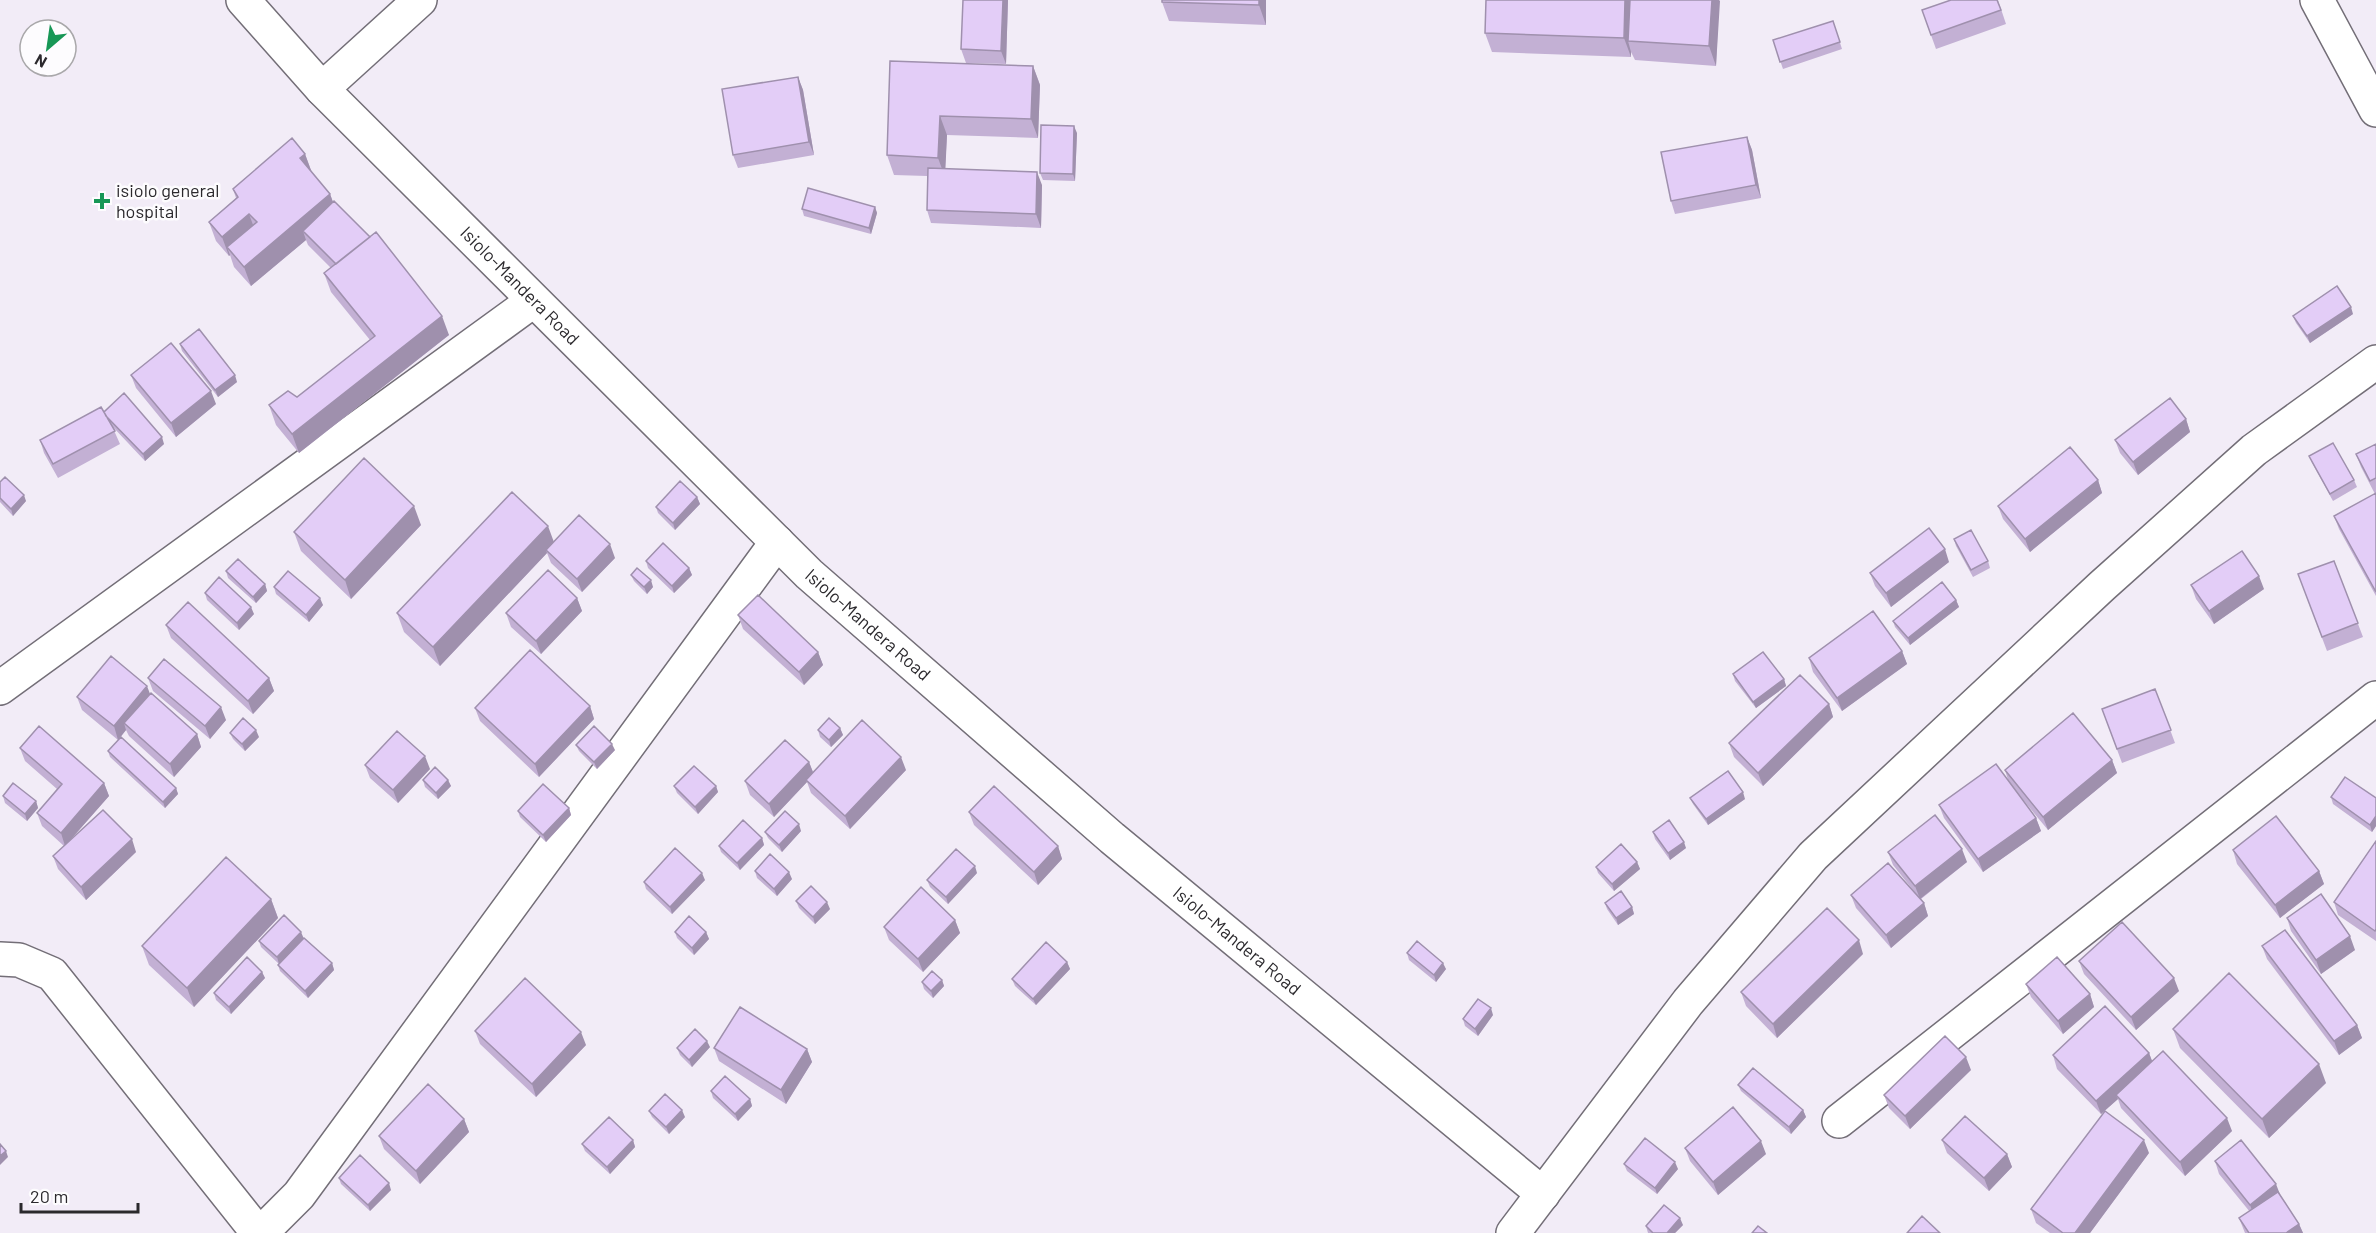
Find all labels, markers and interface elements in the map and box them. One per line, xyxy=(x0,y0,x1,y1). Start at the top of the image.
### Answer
north arrow xyxy=(18,18,78,78)
text: N xyxy=(31,51,50,72)
place label: isiolo general hospital xyxy=(116,179,219,222)
marker: isiolo general hospital xyxy=(93,192,111,210)
street label: Isiolo-Mandera Road xyxy=(456,221,585,349)
street label: Isiolo-Mandera Road xyxy=(801,564,935,685)
street label: Isiolo-Mandera Road xyxy=(1169,881,1306,999)
scale bar xyxy=(21,1176,138,1214)
text: 20 m xyxy=(30,1185,68,1207)

